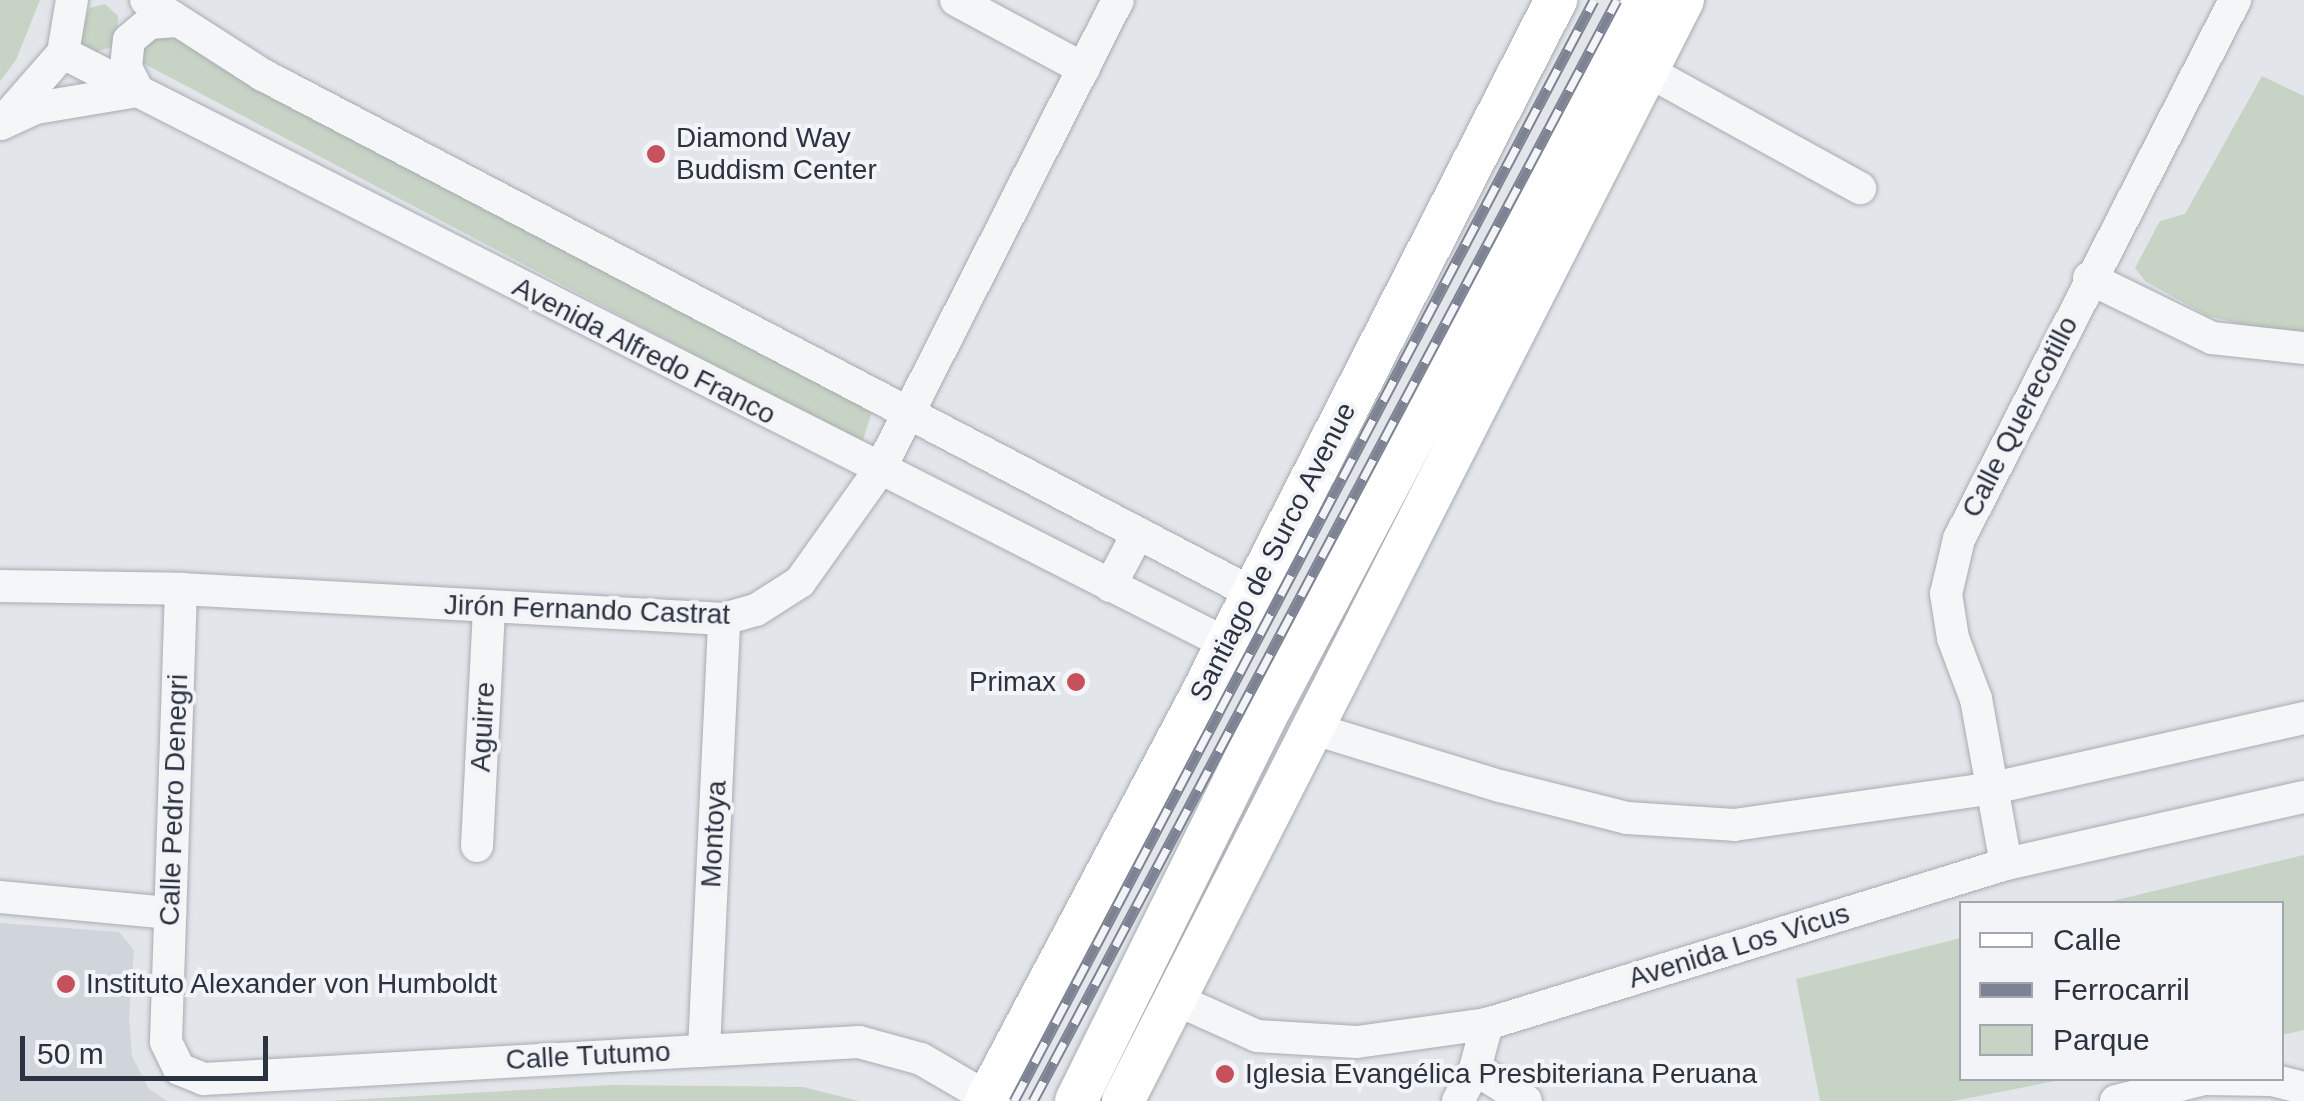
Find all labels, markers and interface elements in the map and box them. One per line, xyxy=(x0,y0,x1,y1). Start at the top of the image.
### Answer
place label: Diamond Way Buddism Center xyxy=(676,121,877,187)
marker: Diamond Way Buddism Center xyxy=(645,143,667,165)
street label: Avenida Alfredo Franco xyxy=(506,270,782,432)
street label: Calle Querecotillo xyxy=(1955,311,2085,523)
street label: Santiago de Surco Avenue xyxy=(1183,396,1363,708)
street label: Jirón Fernando Castrat xyxy=(443,588,731,632)
place label: Primax xyxy=(969,665,1056,699)
marker: Primax xyxy=(1065,671,1087,693)
street label: Calle Pedro Denegri xyxy=(153,673,195,927)
street label: Aguirre xyxy=(464,681,502,773)
street label: Montoya xyxy=(694,779,734,889)
street label: Avenida Los Vicus xyxy=(1624,896,1854,996)
legend xyxy=(1959,901,2284,1081)
text: Calle xyxy=(2053,923,2121,956)
place label: Instituto Alexander von Humboldt xyxy=(86,967,498,1001)
marker: Instituto Alexander von Humboldt xyxy=(55,973,77,995)
text: Ferrocarril xyxy=(2053,973,2190,1006)
scale bar xyxy=(25,1016,272,1078)
text: Parque xyxy=(2053,1023,2150,1056)
street label: Calle Tutumo xyxy=(504,1035,672,1077)
text: 50 m xyxy=(37,1037,104,1070)
place label: Iglesia Evangélica Presbiteriana Peruana xyxy=(1245,1057,1757,1091)
marker: Iglesia Evangélica Presbiteriana Peruana xyxy=(1214,1063,1236,1085)

